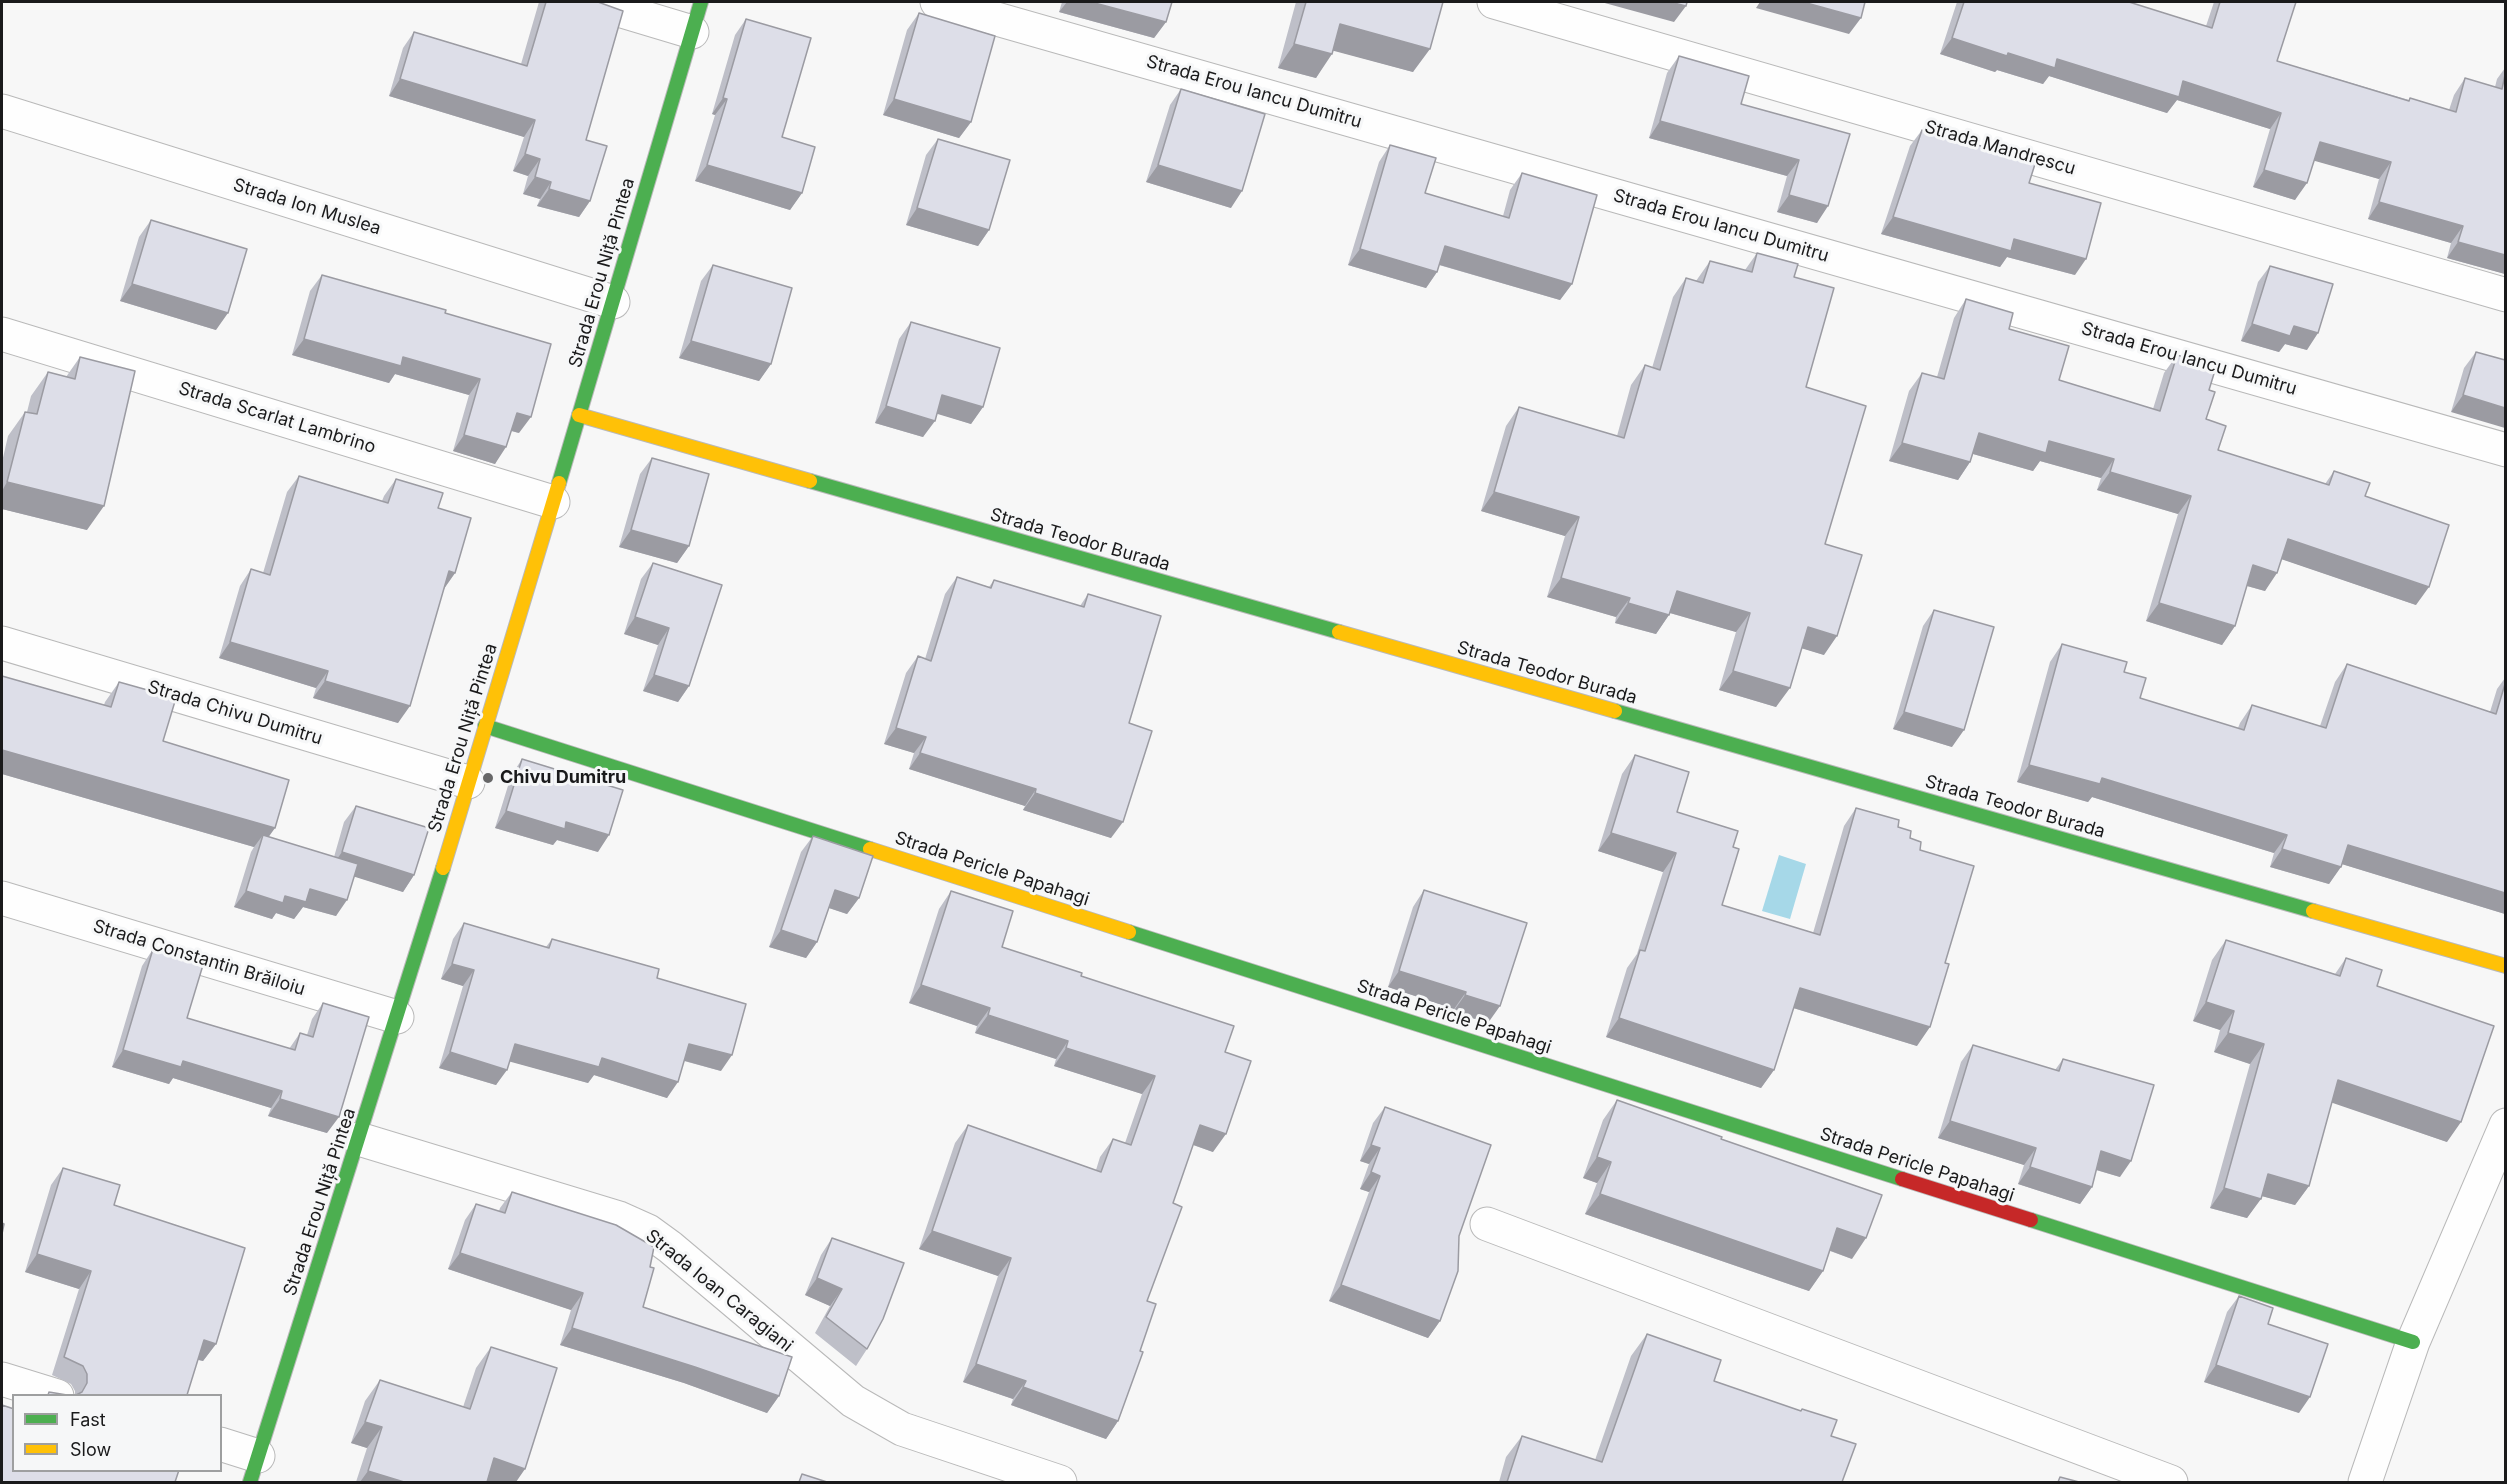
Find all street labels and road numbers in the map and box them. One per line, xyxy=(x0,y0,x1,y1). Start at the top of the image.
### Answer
street label: Strada Erou Iancu Dumitru xyxy=(1144,51,1364,133)
street label: Strada Mandrescu xyxy=(1922,116,2078,180)
street label: Strada Ion Muslea xyxy=(231,174,383,240)
street label: Strada Erou Niță Pintea xyxy=(565,176,639,370)
street label: Strada Erou Iancu Dumitru xyxy=(1611,185,1831,267)
street label: Strada Erou Iancu Dumitru xyxy=(2079,318,2299,400)
street label: Strada Scarlat Lambrino xyxy=(176,378,378,458)
street label: Strada Teodor Burada xyxy=(988,504,1172,576)
street label: Strada Teodor Burada xyxy=(1455,637,1639,709)
street label: Strada Erou Niță Pintea xyxy=(424,641,502,835)
street label: Strada Chivu Dumitru xyxy=(145,676,325,750)
street label: Strada Teodor Burada xyxy=(1923,771,2107,843)
street label: Strada Pericle Papahagi xyxy=(892,827,1092,911)
street label: Strada Constantin Brăiloiu xyxy=(90,915,308,1001)
street label: Strada Pericle Papahagi xyxy=(1354,975,1554,1059)
street label: Strada Erou Niță Pintea xyxy=(279,1105,361,1299)
street label: Strada Pericle Papahagi xyxy=(1817,1123,2017,1207)
street label: Strada Ioan Caragiani xyxy=(641,1225,797,1357)

